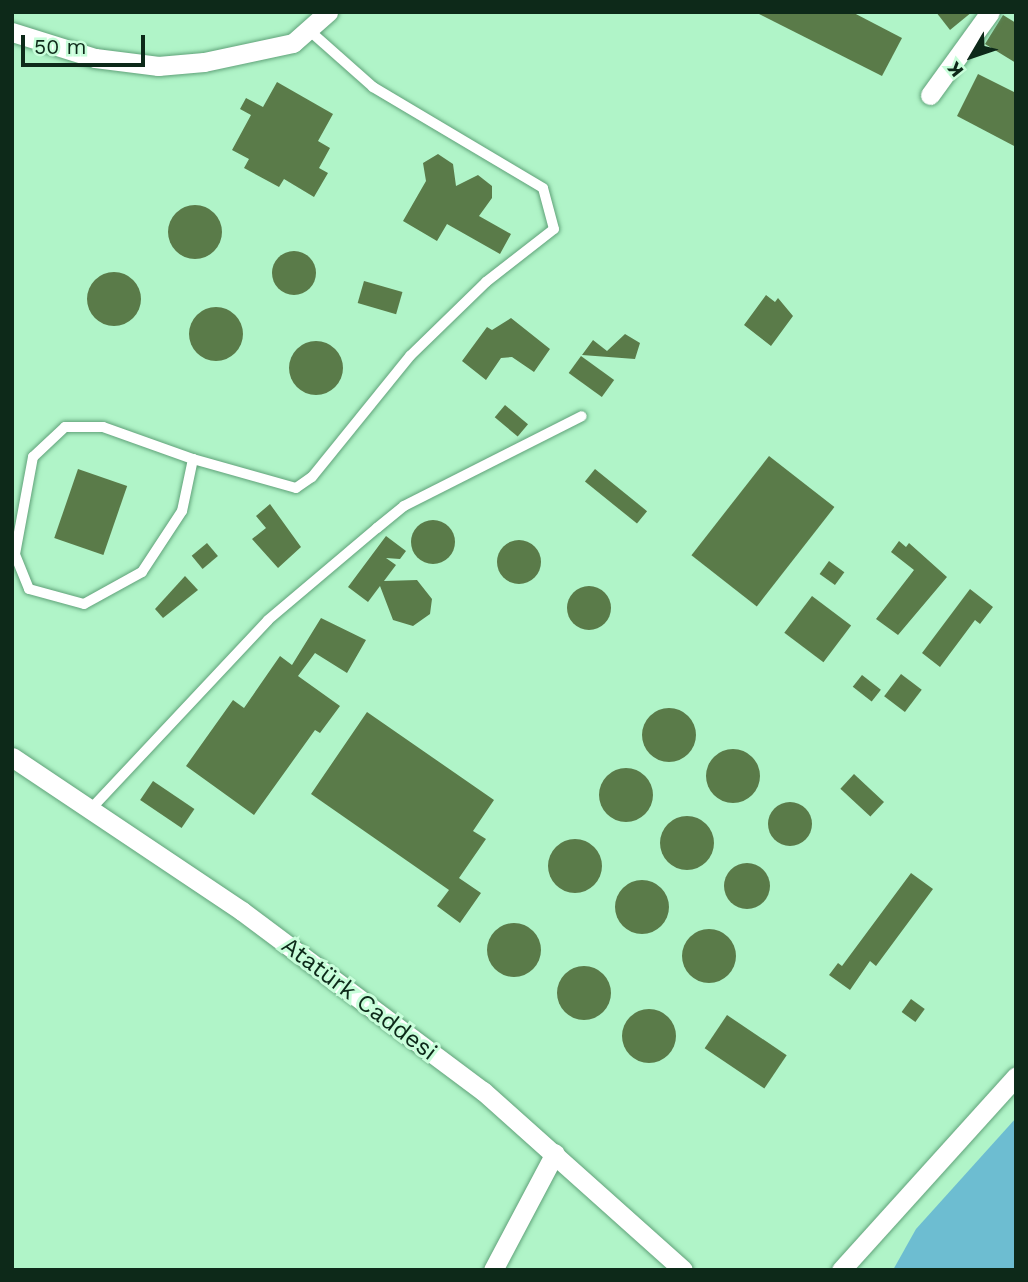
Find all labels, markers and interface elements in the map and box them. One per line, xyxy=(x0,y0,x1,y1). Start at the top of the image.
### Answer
scale bar xyxy=(24,21,149,65)
north arrow xyxy=(937,21,1007,91)
text: 50 m xyxy=(34,34,86,59)
text: K xyxy=(942,57,968,82)
street label: Atatürk Caddesi xyxy=(275,931,443,1067)

